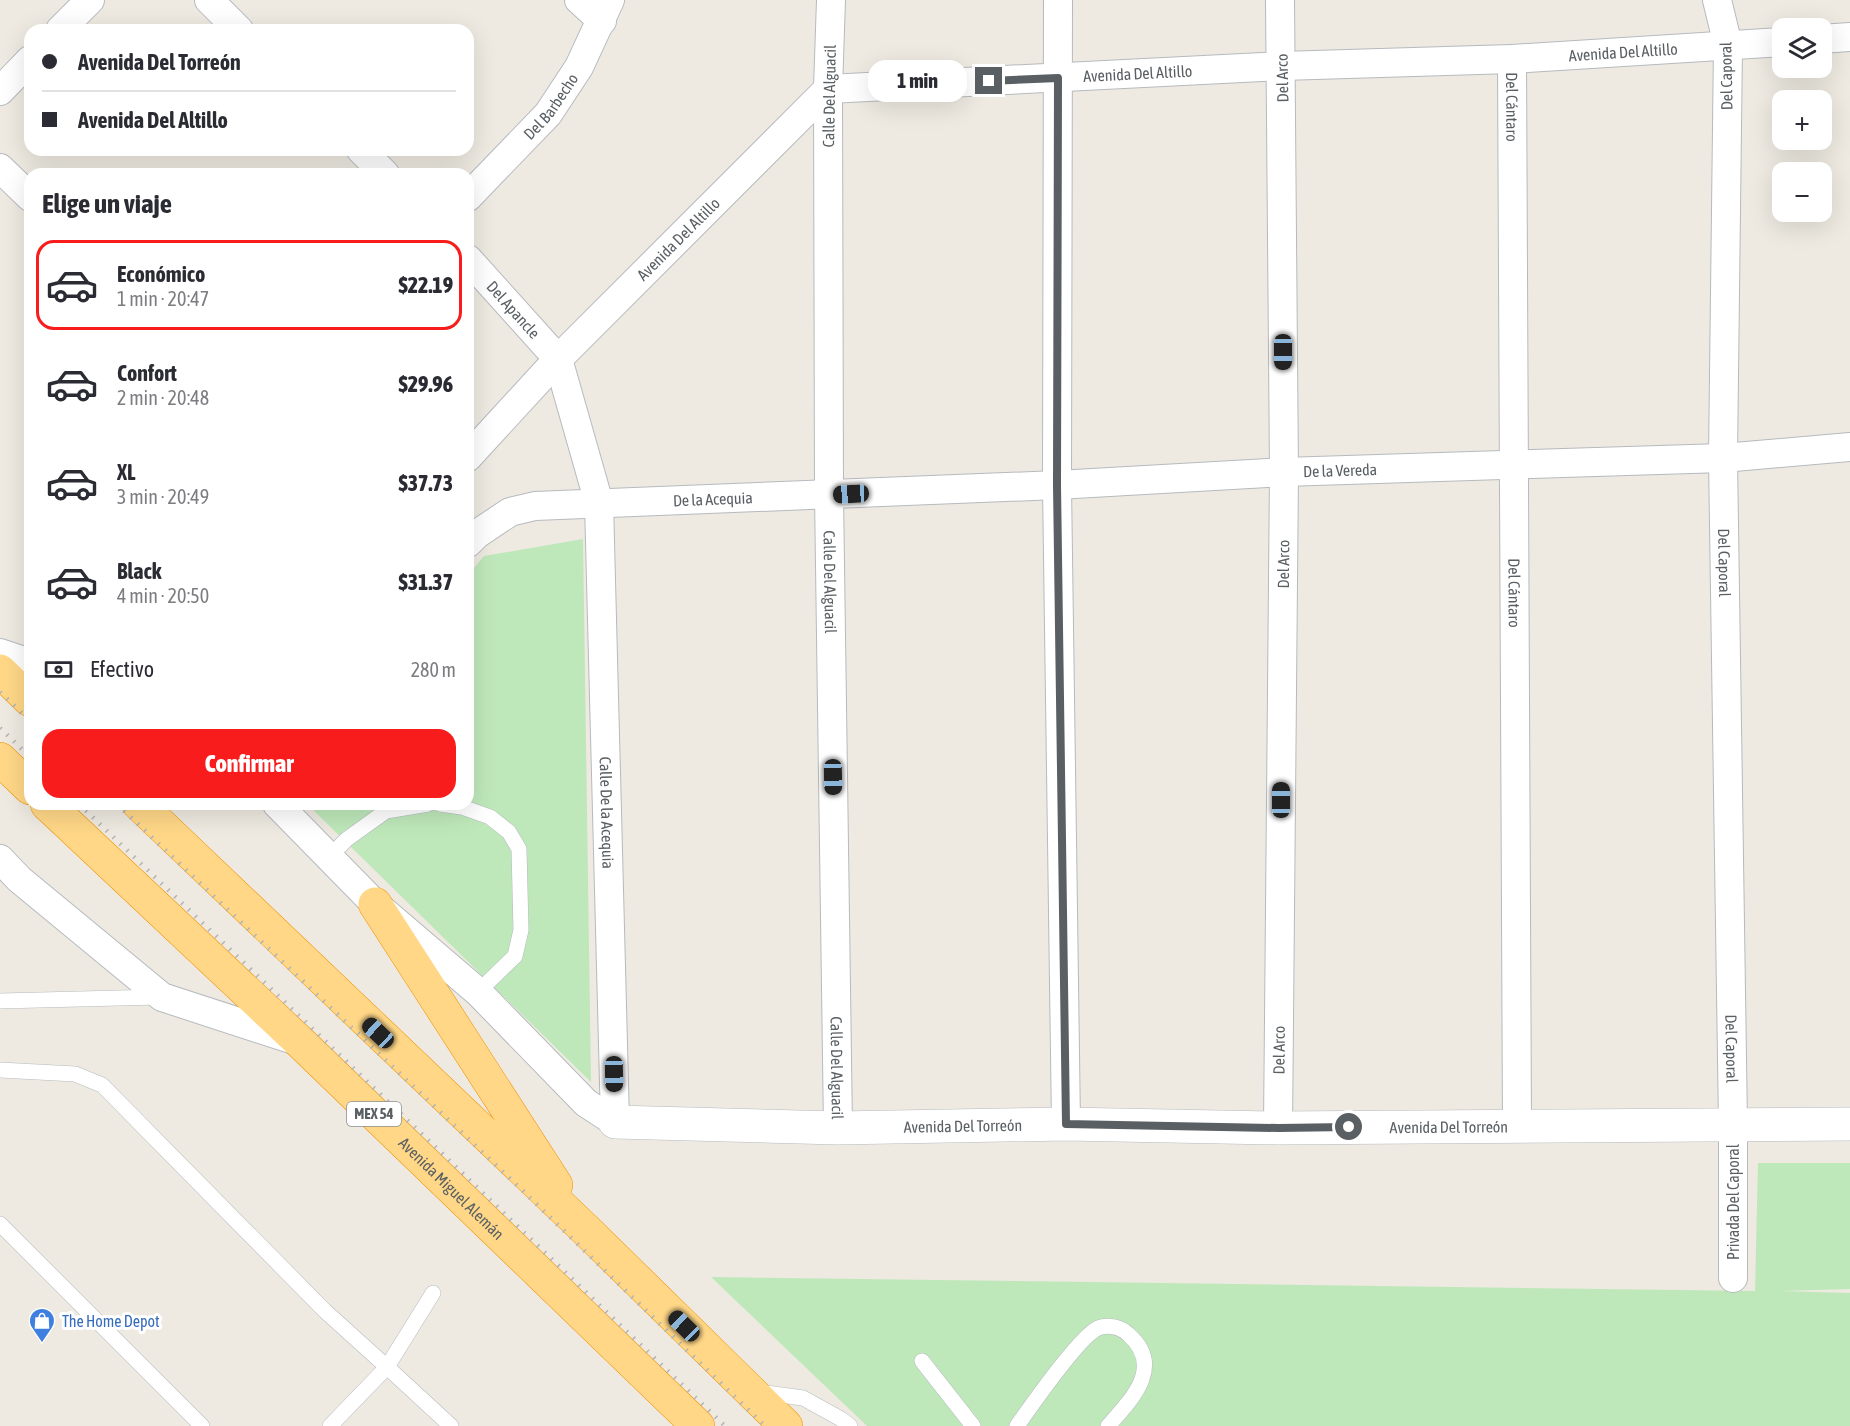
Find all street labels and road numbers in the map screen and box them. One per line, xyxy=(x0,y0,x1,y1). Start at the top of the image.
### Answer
street label: Avenida Del Altillo xyxy=(1568,40,1678,64)
street label: Del Caporal xyxy=(1716,41,1737,110)
street label: Calle Del Alguacil xyxy=(819,44,840,148)
street label: Del Arco xyxy=(1273,54,1291,102)
street label: Avenida Del Altillo xyxy=(1083,62,1193,85)
street label: Del Barbecho xyxy=(520,70,581,143)
street label: Del Cántaro xyxy=(1503,72,1521,142)
street label: Avenida Del Altillo xyxy=(633,194,723,284)
street label: Del Apancle xyxy=(483,277,544,342)
street label: De la Vereda xyxy=(1303,460,1377,480)
street label: De la Acequia xyxy=(673,488,753,509)
street label: Del Caporal xyxy=(1715,528,1734,598)
street label: Calle Del Alguacil xyxy=(820,530,840,634)
street label: Del Arco xyxy=(1274,540,1292,588)
street label: Del Cántaro xyxy=(1505,558,1524,628)
street label: Calle De la Acequia xyxy=(597,756,617,869)
street label: Del Caporal xyxy=(1722,1014,1741,1084)
street label: Calle Del Alguacil xyxy=(827,1016,847,1120)
street label: Del Arco xyxy=(1269,1026,1288,1074)
road number: MEX 54 xyxy=(347,1102,401,1126)
street label: Avenida Del Torreón xyxy=(904,1116,1022,1136)
street label: Avenida Del Torreón xyxy=(1390,1117,1508,1136)
street label: Avenida Miguel Alemán xyxy=(395,1134,508,1243)
street label: Privada Del Caporal xyxy=(1724,1143,1743,1260)

